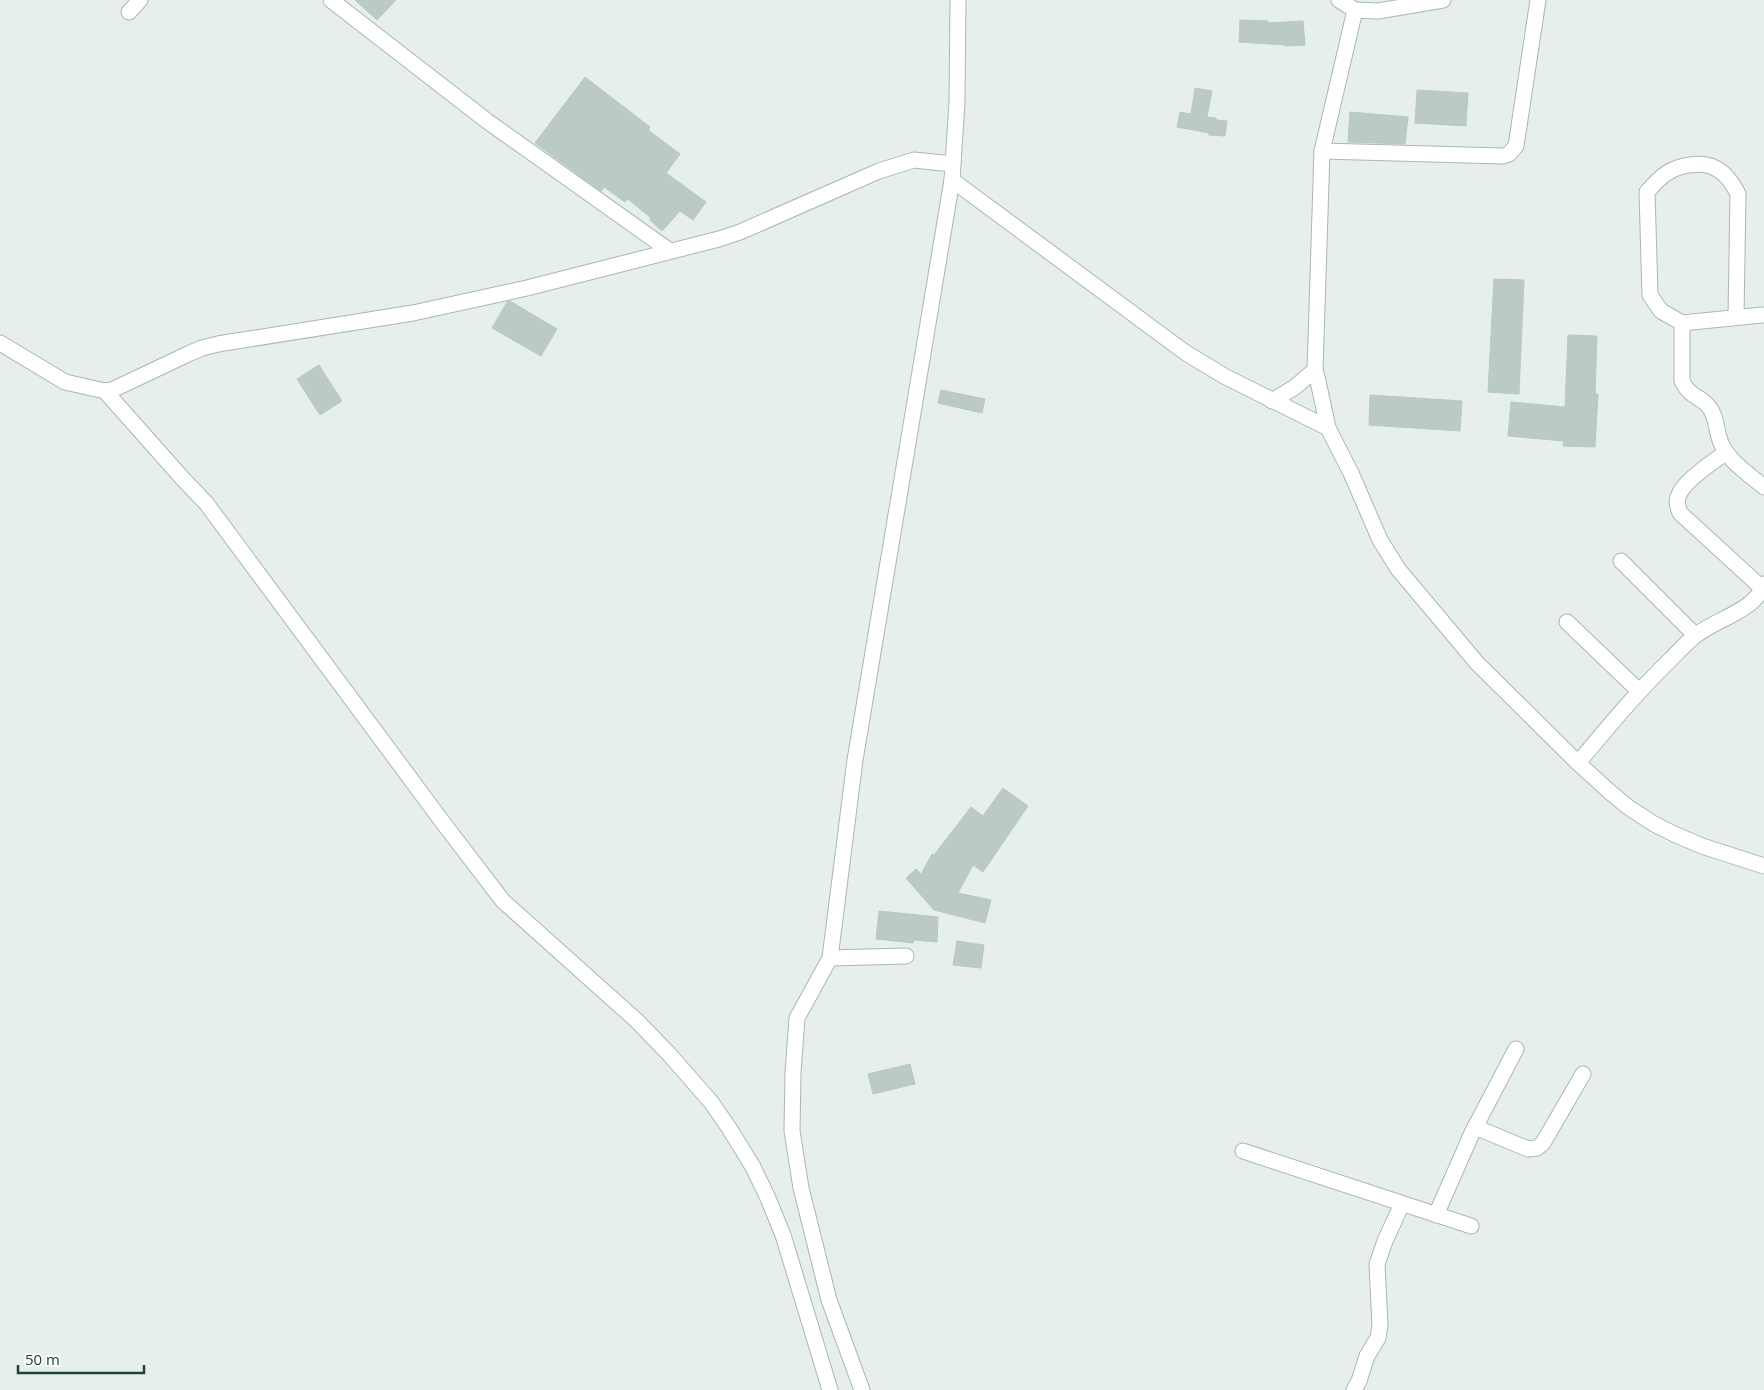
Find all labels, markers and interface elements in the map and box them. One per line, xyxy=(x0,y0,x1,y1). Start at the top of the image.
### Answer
scale bar xyxy=(18,1342,144,1374)
text: 50 m xyxy=(25,1349,60,1369)

